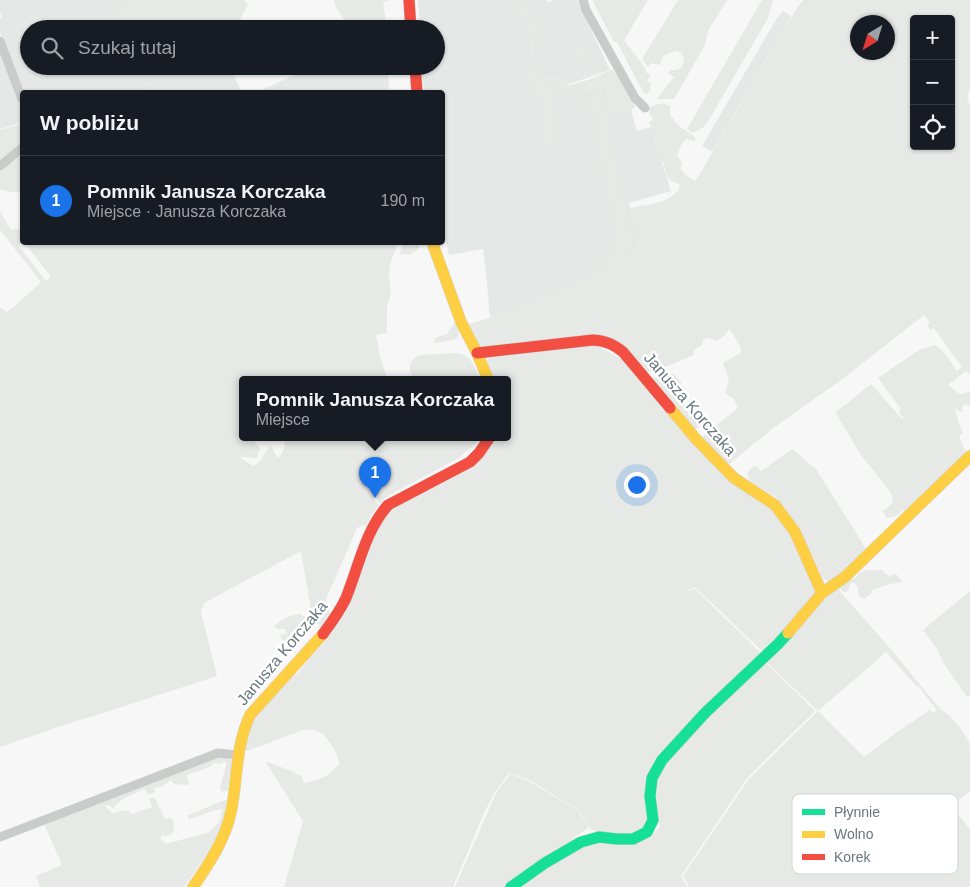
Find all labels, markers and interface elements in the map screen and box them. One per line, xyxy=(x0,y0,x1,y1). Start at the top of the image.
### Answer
north arrow xyxy=(850,15,895,60)
map controls xyxy=(910,15,955,150)
button: + xyxy=(910,15,955,60)
search box xyxy=(20,20,445,75)
icon: search xyxy=(38,34,66,62)
text: Szukaj tutaj xyxy=(78,37,176,58)
button: − xyxy=(910,60,955,105)
button: locate xyxy=(910,105,955,150)
text: W pobliżu xyxy=(40,111,139,134)
text: Pomnik Janusza Korczaka xyxy=(87,181,326,202)
text: 1 xyxy=(52,192,60,209)
text: 190 m xyxy=(381,192,425,209)
text: Miejsce · Janusza Korczaka xyxy=(87,203,286,220)
street label: Janusza Korczaka xyxy=(641,349,739,459)
popup xyxy=(239,376,511,441)
text: Pomnik Janusza Korczaka xyxy=(256,389,494,410)
text: Miejsce xyxy=(256,411,310,428)
pin: 1 xyxy=(359,457,391,498)
your location xyxy=(624,472,650,498)
street label: Janusza Korczaka xyxy=(233,597,331,709)
legend xyxy=(792,794,958,874)
text: Płynnie xyxy=(834,804,880,820)
text: Wolno xyxy=(834,826,874,842)
text: Korek xyxy=(834,849,872,865)

